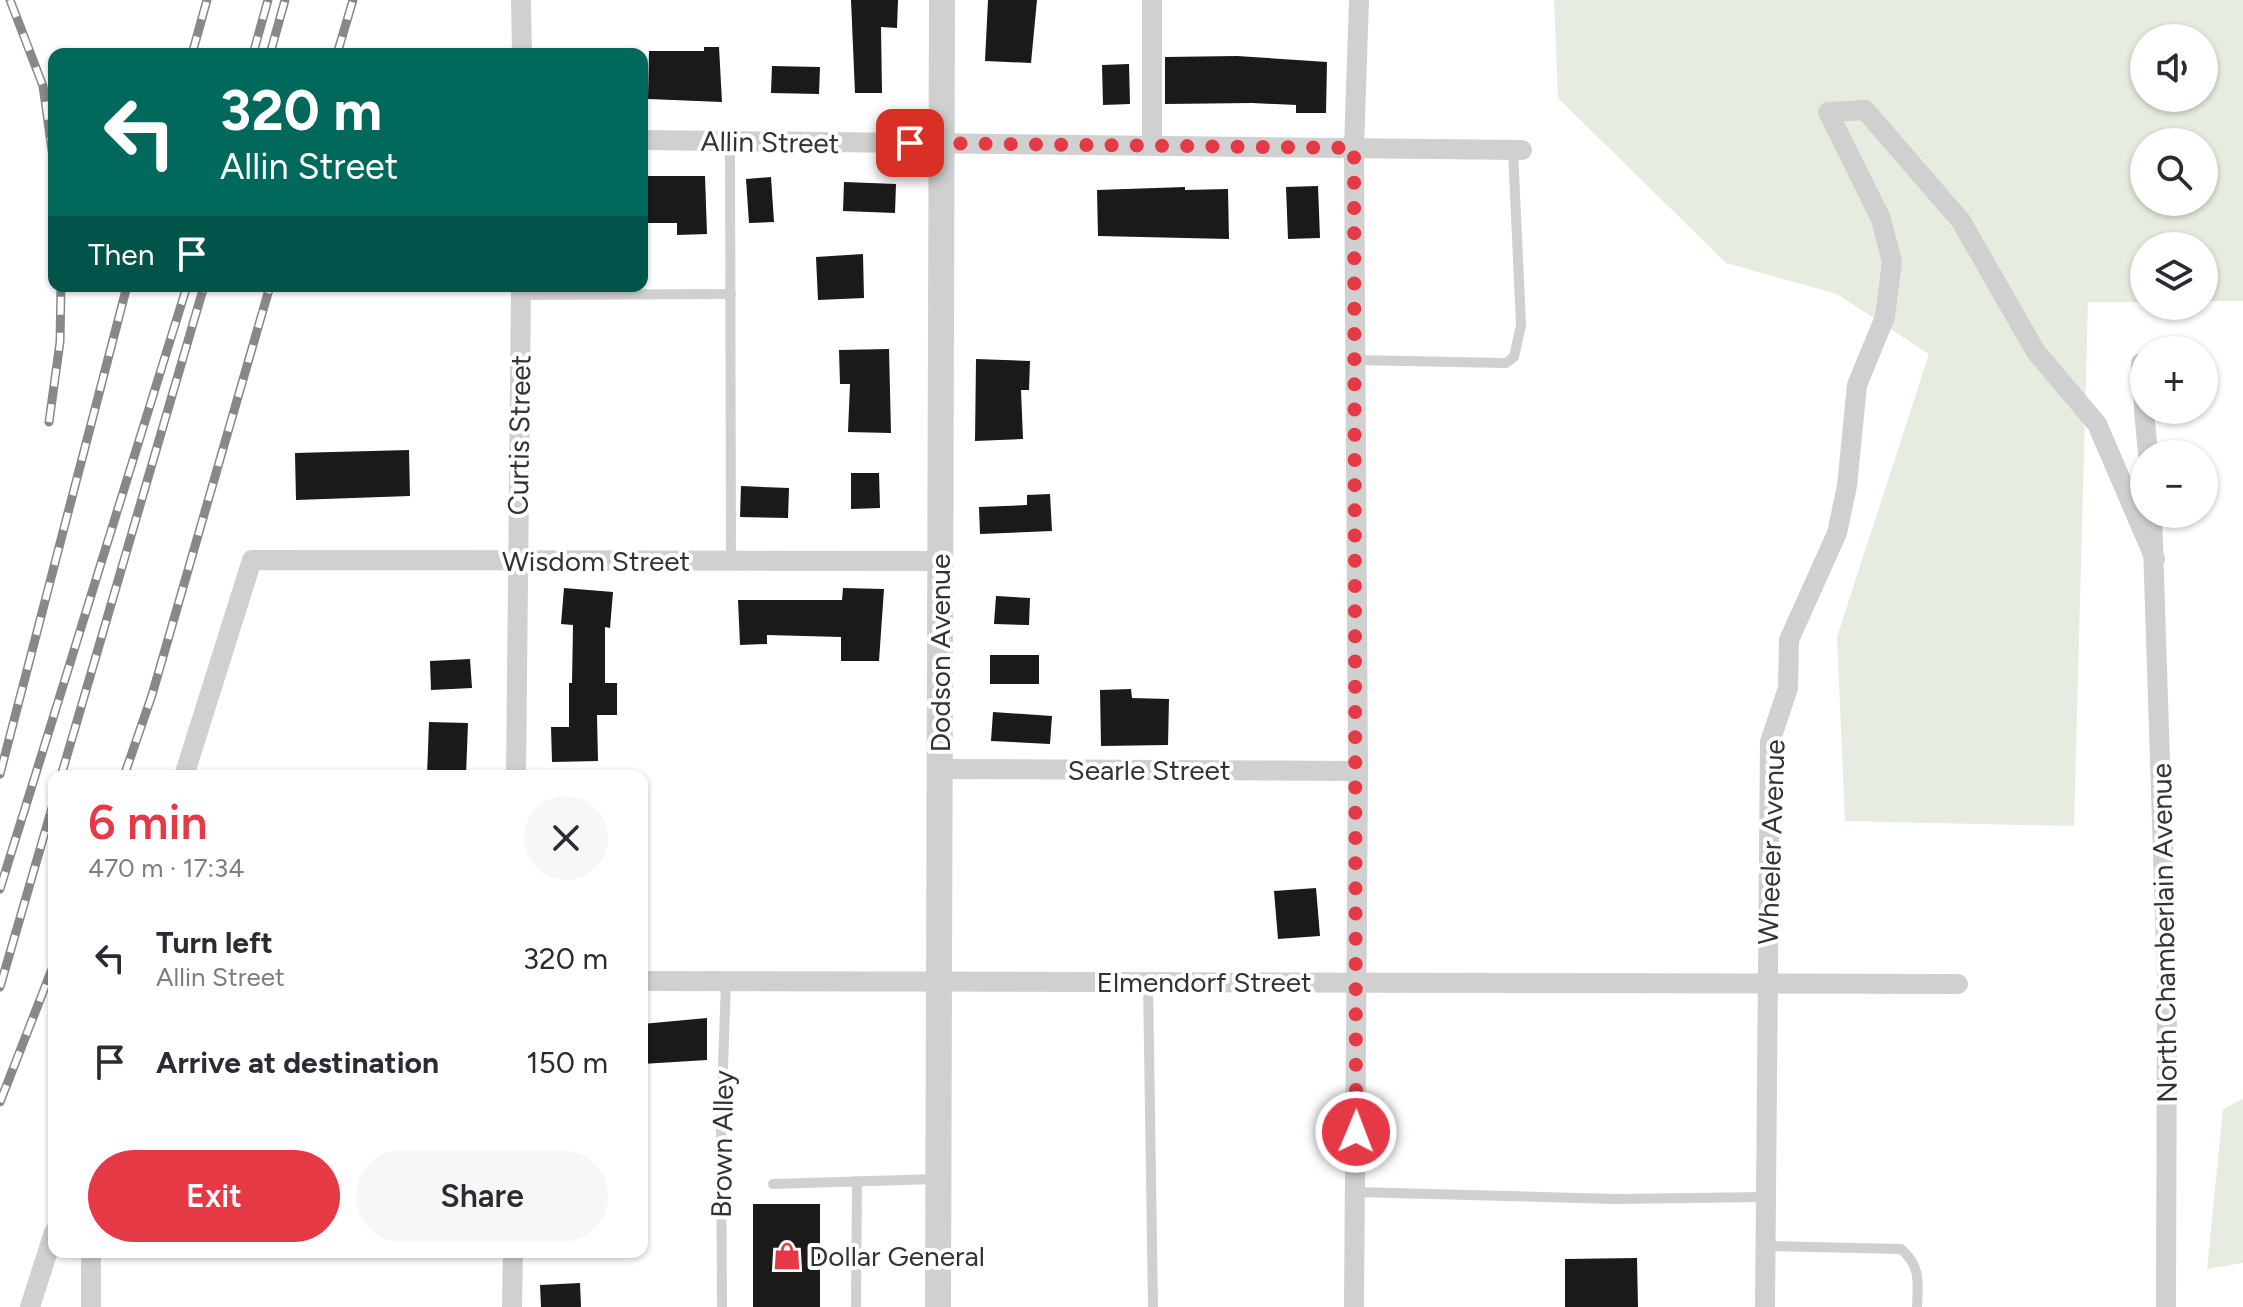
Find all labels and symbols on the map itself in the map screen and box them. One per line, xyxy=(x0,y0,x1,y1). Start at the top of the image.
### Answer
pin xyxy=(876,109,944,177)
street label: Allin Street xyxy=(700,124,840,160)
street label: Curtis Street xyxy=(501,354,537,516)
street label: Wisdom Street xyxy=(502,544,690,578)
street label: Dodson Avenue xyxy=(923,554,957,752)
street label: Wheeler Avenue xyxy=(1750,739,1792,945)
street label: Searle Street xyxy=(1068,753,1231,787)
street label: North Chamberlain Avenue xyxy=(2144,763,2184,1103)
street label: Elmendorf Street xyxy=(1096,965,1312,999)
street label: Brown Alley xyxy=(704,1070,740,1218)
position arrow xyxy=(1314,1090,1398,1174)
place label: Dollar General xyxy=(809,1239,985,1273)
shop icon: Dollar General xyxy=(772,1241,802,1271)

